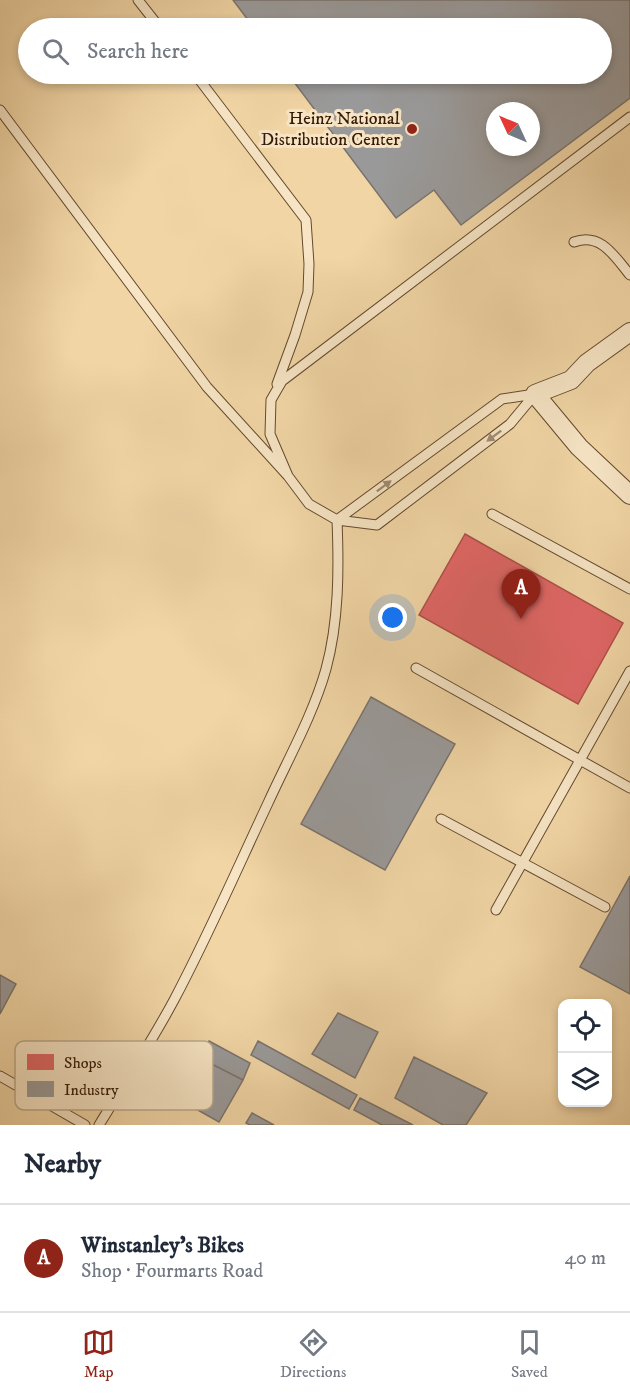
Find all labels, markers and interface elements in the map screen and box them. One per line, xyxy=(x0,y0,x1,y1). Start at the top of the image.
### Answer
search box xyxy=(18,18,612,84)
icon: search xyxy=(39,35,72,68)
text: Search here xyxy=(87,38,189,65)
north arrow xyxy=(486,102,540,156)
place label: Heinz National Distribution Center xyxy=(261,108,401,151)
marker: Heinz National Distribution Center xyxy=(405,122,419,136)
one-way arrow xyxy=(487,430,503,442)
one-way arrow xyxy=(376,480,392,492)
pin: A xyxy=(502,570,540,619)
your location xyxy=(378,603,407,632)
map controls xyxy=(558,999,612,1107)
button: locate xyxy=(558,999,612,1053)
legend xyxy=(15,1041,213,1110)
text: Shops xyxy=(64,1053,102,1073)
button: layers xyxy=(558,1053,612,1107)
text: Industry xyxy=(64,1080,119,1100)
text: Nearby xyxy=(24,1148,101,1181)
text: Winstanley's Bikes xyxy=(81,1232,244,1259)
text: A xyxy=(37,1246,50,1271)
text: 40 m xyxy=(564,1246,606,1271)
text: Shop · Fourmarts Road xyxy=(81,1259,263,1284)
tab: Map xyxy=(82,1326,115,1382)
tab: Directions xyxy=(280,1326,346,1382)
tab: Saved xyxy=(511,1326,548,1382)

